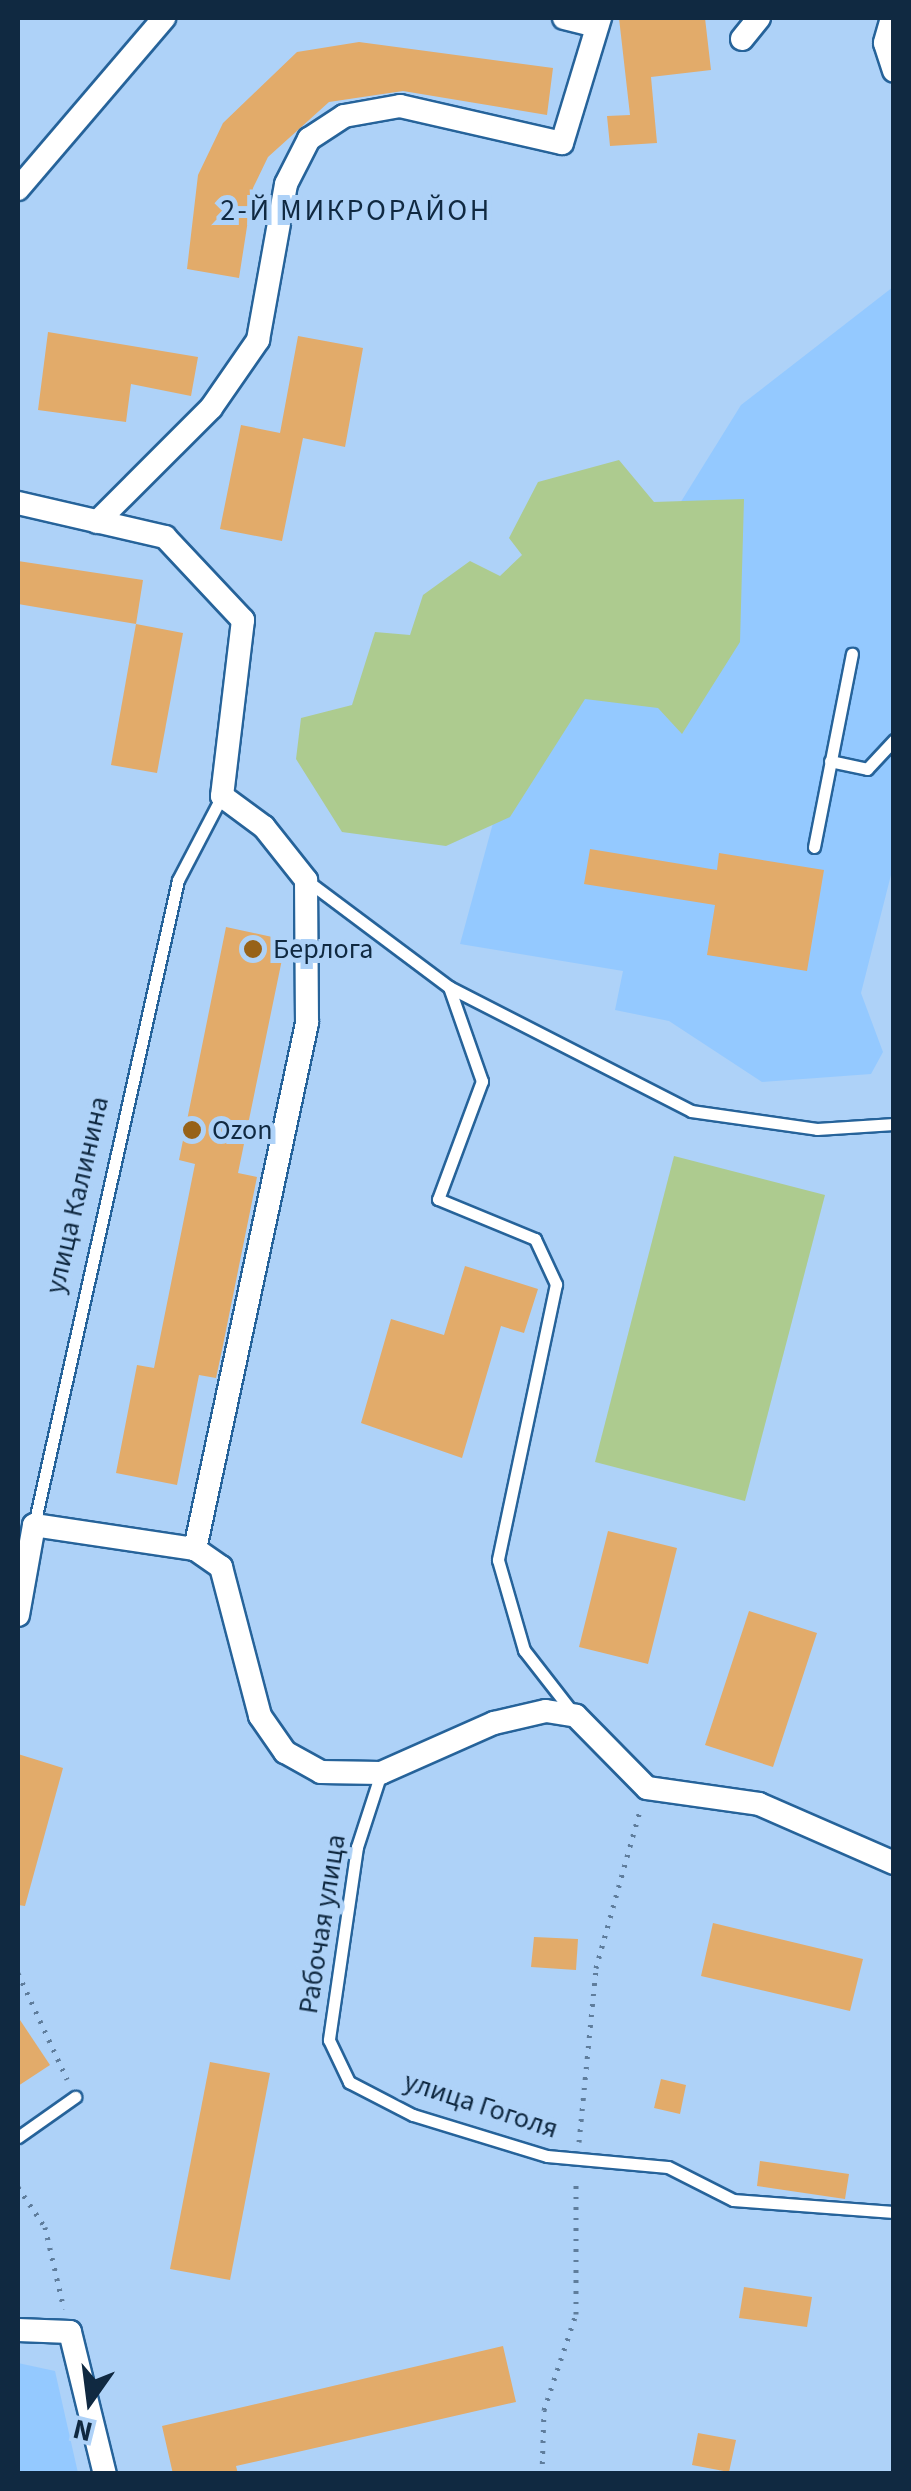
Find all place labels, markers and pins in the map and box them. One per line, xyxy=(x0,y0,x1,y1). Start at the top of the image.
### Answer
place label: Берлога xyxy=(273,932,373,966)
marker: Берлога xyxy=(242,938,264,960)
place label: Ozon xyxy=(212,1113,272,1147)
marker: Ozon xyxy=(181,1119,203,1141)

